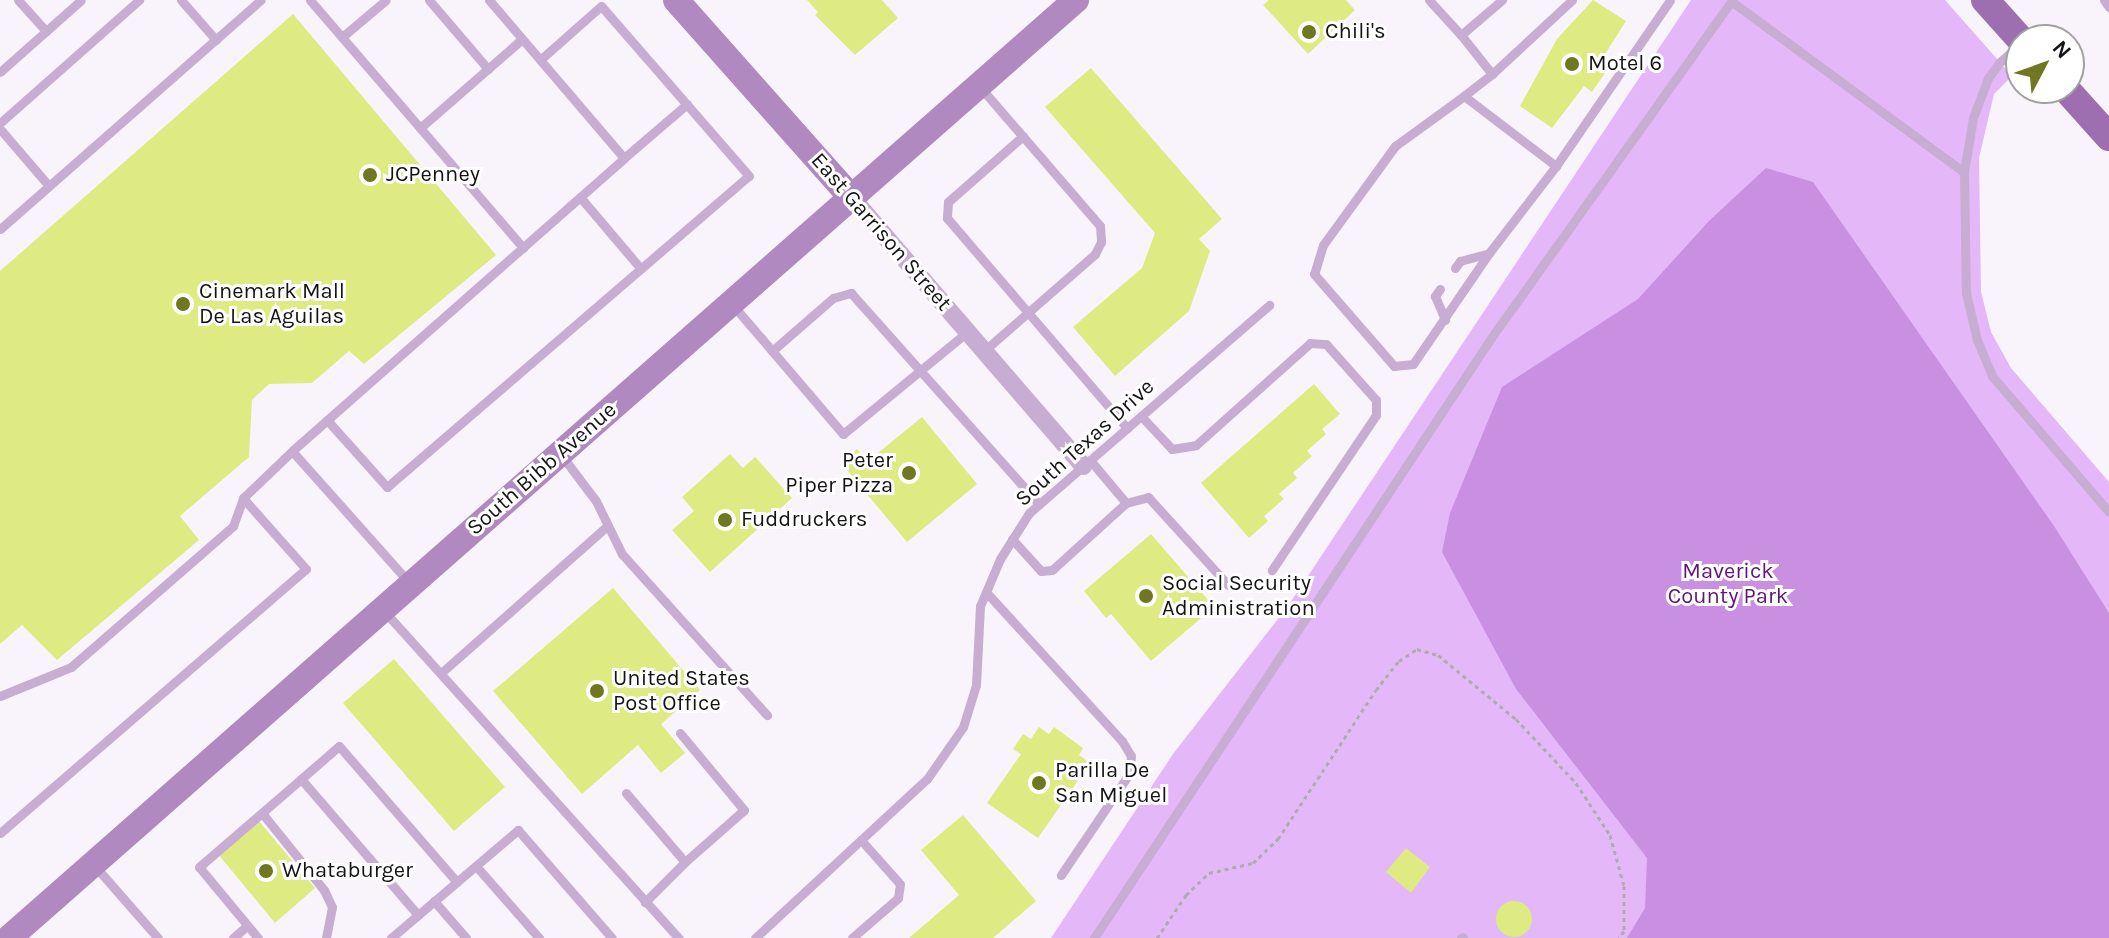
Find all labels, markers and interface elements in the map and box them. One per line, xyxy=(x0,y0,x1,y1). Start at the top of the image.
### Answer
place label: Chili's xyxy=(1325,19,1386,45)
marker: Chili's xyxy=(1300,23,1318,41)
north arrow xyxy=(2005,24,2085,104)
text: N xyxy=(2047,35,2077,64)
place label: Motel 6 xyxy=(1588,51,1662,77)
marker: Motel 6 xyxy=(1563,55,1581,73)
street label: East Garrison Street xyxy=(805,148,957,316)
place label: JCPenney xyxy=(386,162,480,188)
marker: JCPenney xyxy=(361,166,379,184)
place label: Cinemark Mall De Las Aguilas xyxy=(199,278,345,330)
marker: Cinemark Mall De Las Aguilas xyxy=(174,295,192,313)
street label: South Texas Drive xyxy=(1010,374,1160,512)
street label: South Bibb Avenue xyxy=(462,397,622,541)
place label: Peter Piper Pizza xyxy=(785,447,893,498)
marker: Peter Piper Pizza xyxy=(900,464,918,482)
place label: Fuddruckers xyxy=(741,507,867,533)
marker: Fuddruckers xyxy=(716,511,734,529)
park label: Maverick County Park xyxy=(1668,558,1788,610)
place label: Social Security Administration xyxy=(1162,570,1315,622)
marker: Social Security Administration xyxy=(1137,587,1155,605)
place label: United States Post Office xyxy=(613,665,750,716)
marker: United States Post Office xyxy=(588,682,606,700)
place label: Parilla De San Miguel xyxy=(1055,757,1167,808)
marker: Parilla De San Miguel xyxy=(1030,774,1048,792)
place label: Whataburger xyxy=(282,858,413,884)
marker: Whataburger xyxy=(257,862,275,880)

